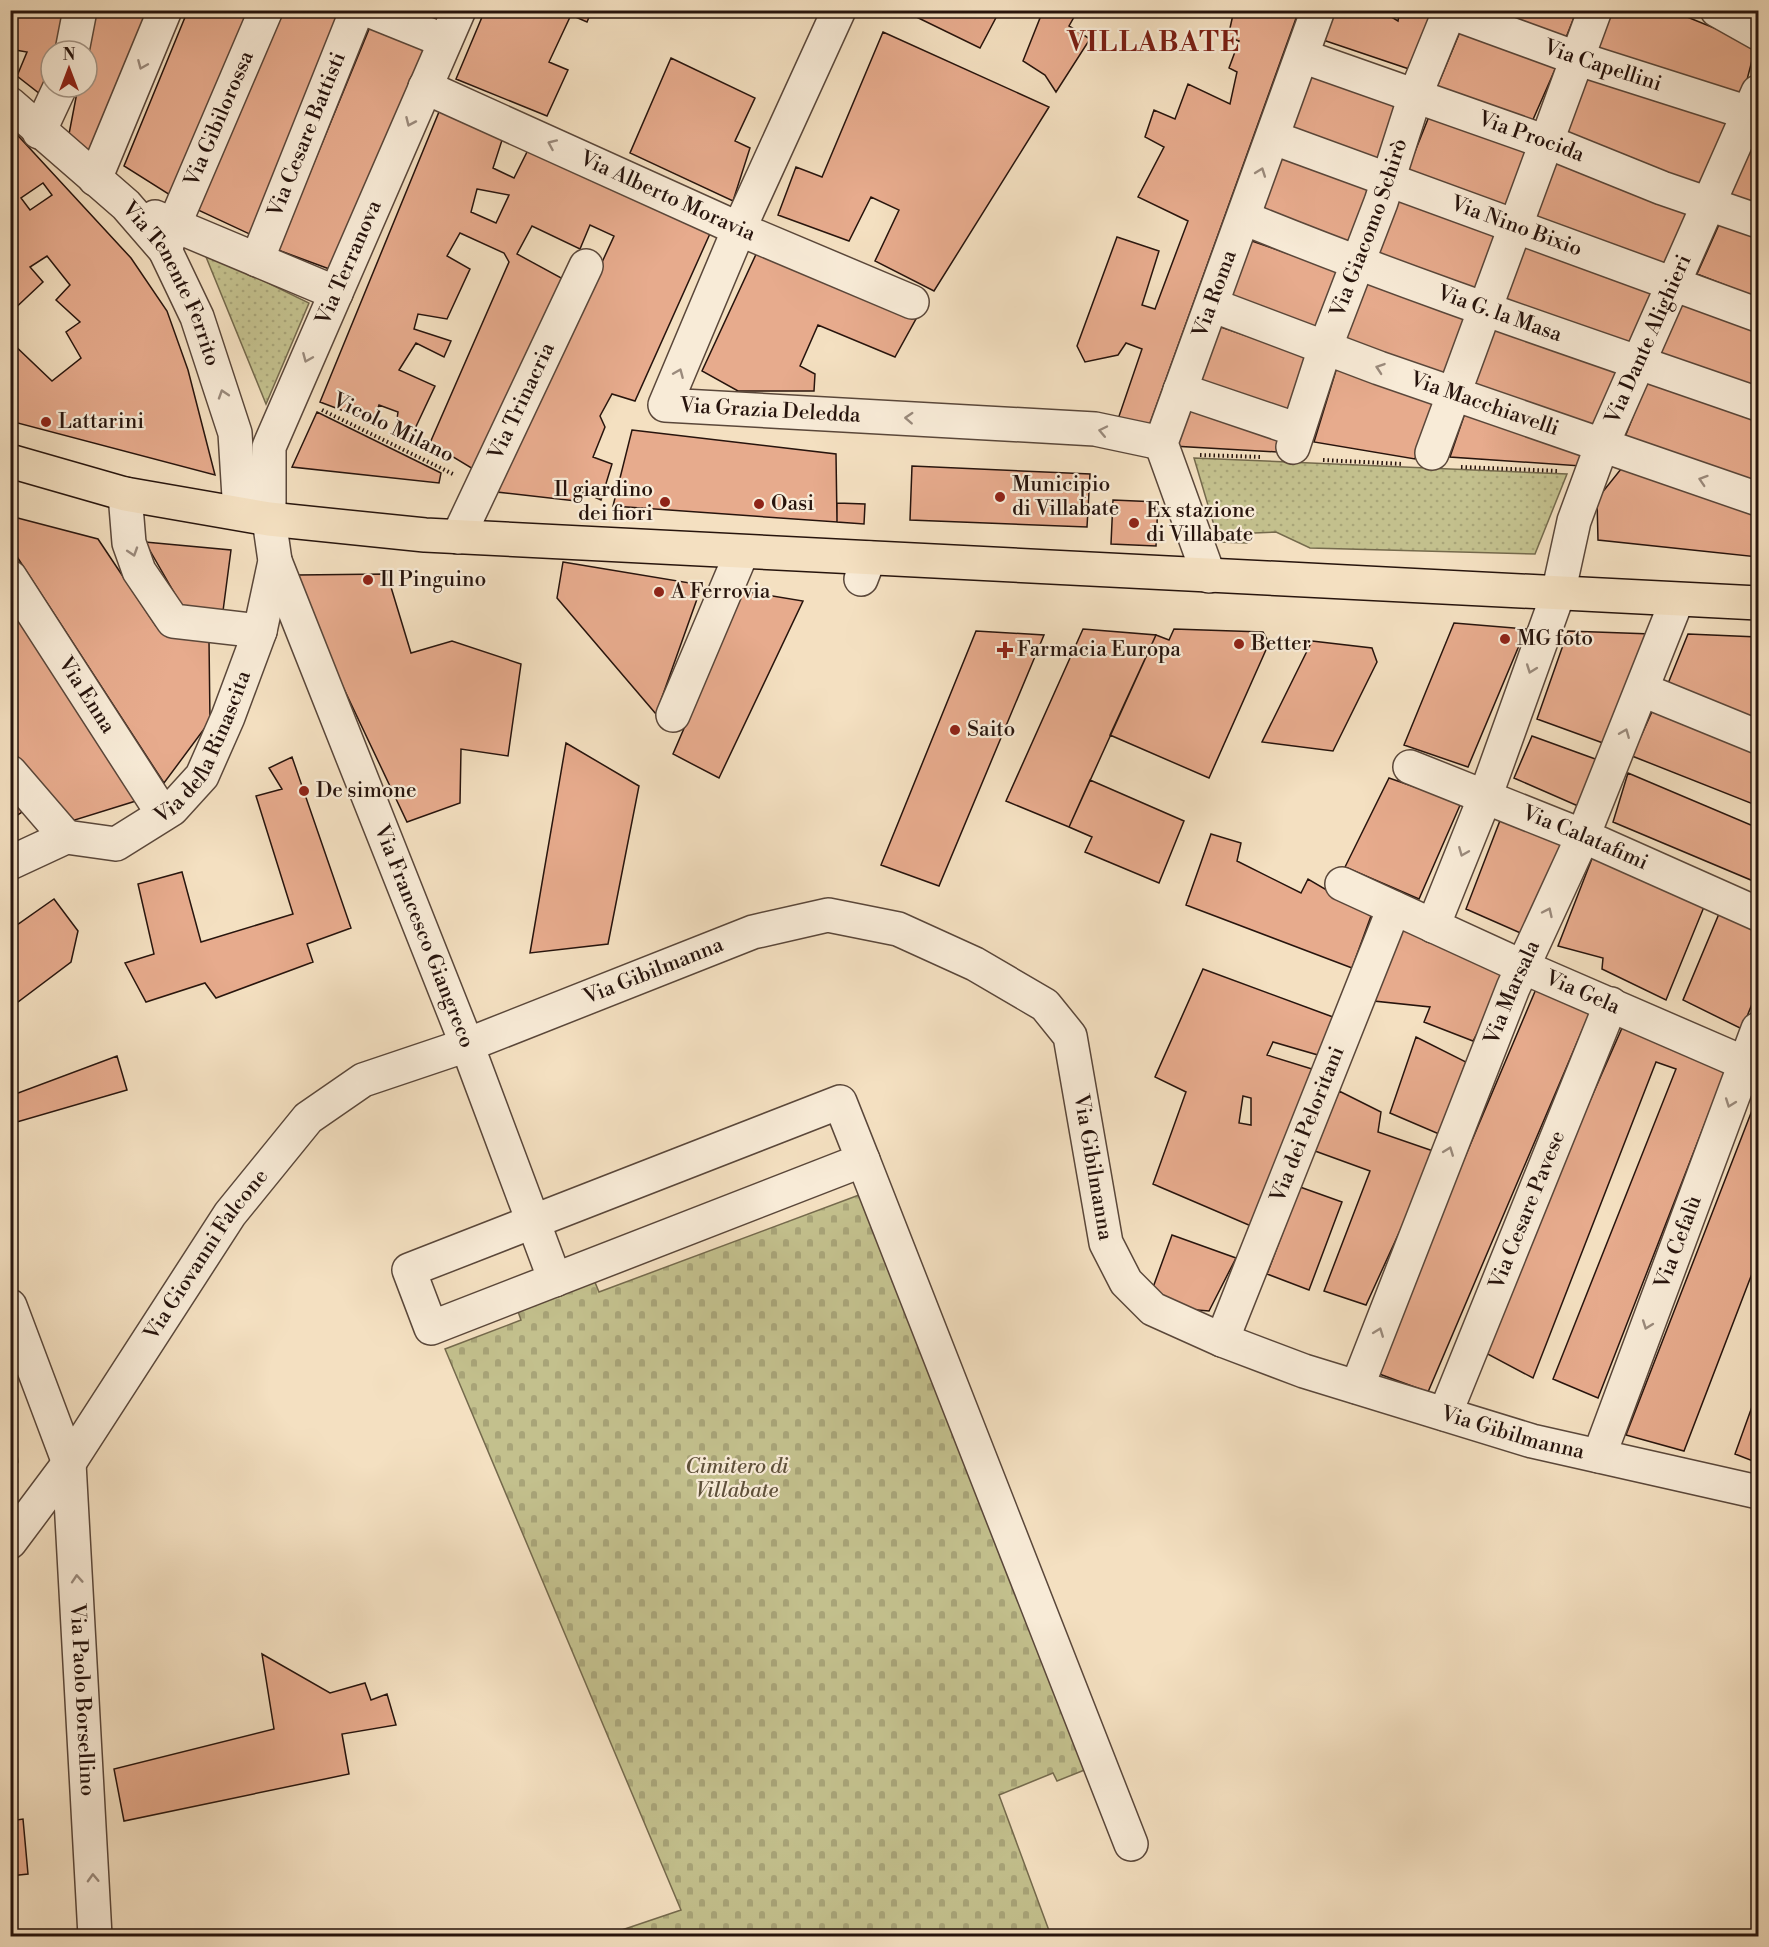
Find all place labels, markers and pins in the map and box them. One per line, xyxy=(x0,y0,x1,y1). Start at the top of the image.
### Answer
place label: Lattarini xyxy=(58,409,144,435)
marker: Lattarini xyxy=(39,415,53,429)
place label: Municipio di Villabate xyxy=(1012,472,1119,522)
place label: Il giardino dei fiori xyxy=(554,477,653,527)
marker: Municipio di Villabate xyxy=(993,490,1007,504)
place label: Oasi xyxy=(771,491,814,517)
marker: Il giardino dei fiori xyxy=(658,495,672,509)
marker: Oasi xyxy=(752,497,766,511)
place label: Ex stazione di Villabate xyxy=(1146,498,1255,548)
marker: Ex stazione di Villabate xyxy=(1127,516,1141,530)
place label: Il Pinguino xyxy=(380,567,486,593)
marker: Il Pinguino xyxy=(361,573,375,587)
place label: A Ferrovia xyxy=(670,579,771,605)
marker: A Ferrovia xyxy=(652,585,666,599)
place label: MG foto xyxy=(1517,626,1593,652)
place label: Better xyxy=(1250,631,1311,657)
marker: MG foto xyxy=(1498,632,1512,646)
place label: Farmacia Europa xyxy=(1017,637,1181,663)
marker: Better xyxy=(1232,637,1246,651)
marker: Farmacia Europa xyxy=(998,643,1012,657)
place label: Saito xyxy=(967,717,1015,743)
marker: Saito xyxy=(948,723,962,737)
place label: De simone xyxy=(316,778,417,804)
marker: De simone xyxy=(297,784,311,798)

